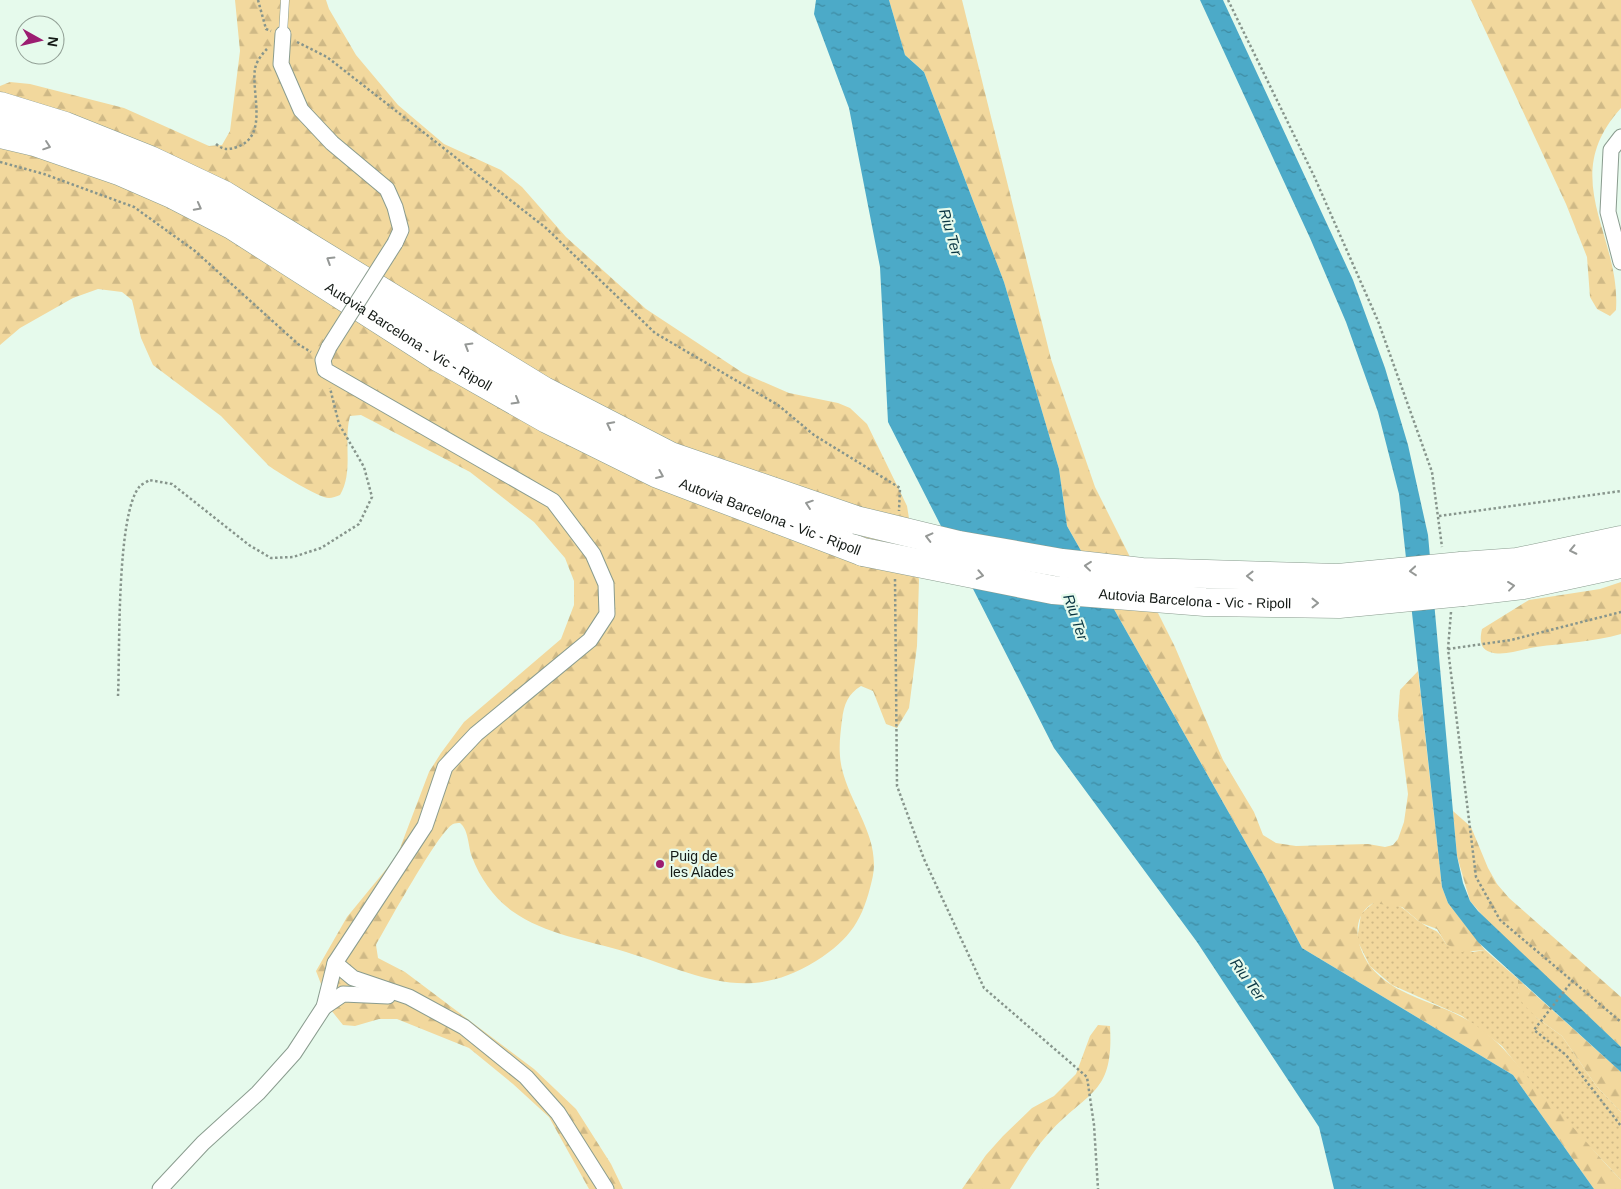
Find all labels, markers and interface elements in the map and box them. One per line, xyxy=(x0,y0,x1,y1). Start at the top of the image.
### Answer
north arrow xyxy=(15,15,65,65)
text: N xyxy=(44,36,62,48)
one-way arrow xyxy=(43,140,51,150)
one-way arrow xyxy=(192,201,201,211)
water label: Riu Ter xyxy=(936,207,966,258)
one-way arrow xyxy=(327,257,336,266)
street label: Autovia Barcelona - Vic - Ripoll xyxy=(322,279,495,394)
one-way arrow xyxy=(465,342,474,352)
one-way arrow xyxy=(510,394,519,404)
one-way arrow xyxy=(606,421,615,431)
one-way arrow xyxy=(655,468,664,479)
street label: Autovia Barcelona - Vic - Ripoll xyxy=(677,475,863,558)
one-way arrow xyxy=(806,500,814,510)
one-way arrow xyxy=(924,532,933,543)
one-way arrow xyxy=(1569,544,1578,555)
one-way arrow xyxy=(1084,561,1092,572)
one-way arrow xyxy=(1408,565,1416,576)
one-way arrow xyxy=(975,569,984,580)
one-way arrow xyxy=(1246,571,1254,581)
one-way arrow xyxy=(1508,581,1516,592)
street label: Autovia Barcelona - Vic - Ripoll xyxy=(1098,586,1291,611)
water label: Riu Ter xyxy=(1060,592,1092,643)
one-way arrow xyxy=(1312,598,1320,608)
place label: Puig de les Alades xyxy=(670,848,734,880)
marker: Puig de les Alades xyxy=(654,858,666,870)
water label: Riu Ter xyxy=(1227,955,1270,1004)

